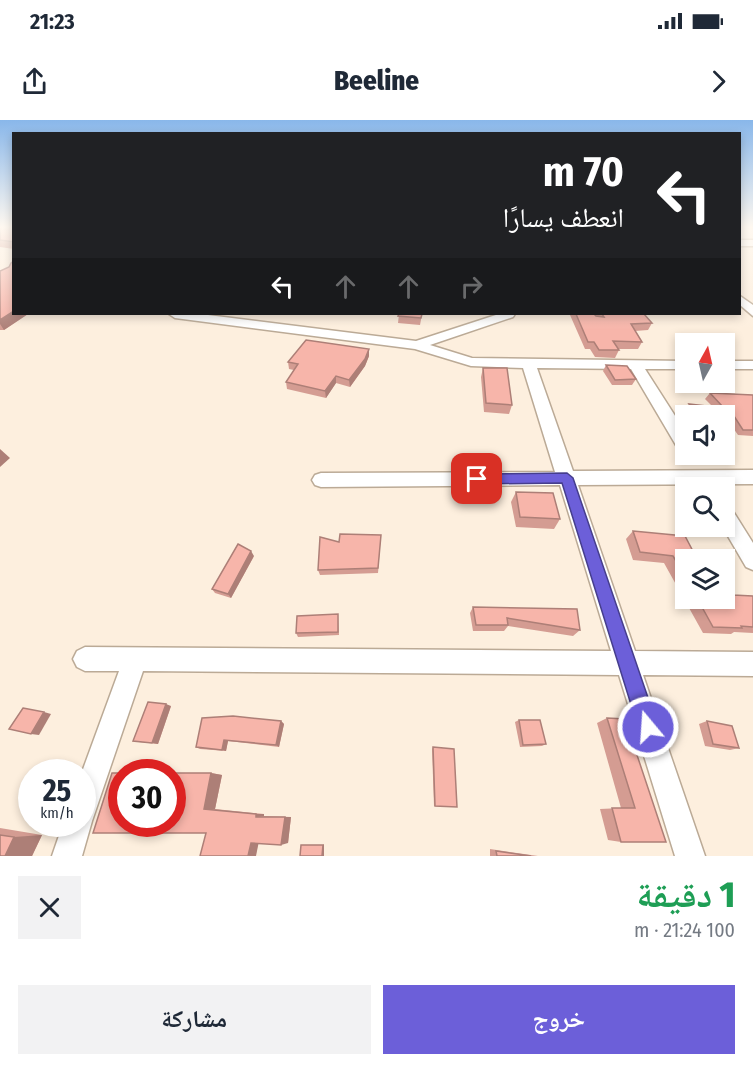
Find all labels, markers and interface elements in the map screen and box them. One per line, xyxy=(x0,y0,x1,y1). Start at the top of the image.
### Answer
text: 21:23 xyxy=(30,8,75,35)
icon: share xyxy=(18,65,51,98)
text: Beeline xyxy=(334,65,419,97)
icon: forward xyxy=(702,65,735,98)
text: 70 m xyxy=(543,147,624,197)
icon: left xyxy=(645,156,723,234)
text: انعطف يسارًا xyxy=(503,202,624,234)
icon: left xyxy=(266,270,299,303)
icon: ahead xyxy=(329,270,362,303)
icon: ahead xyxy=(392,270,425,303)
icon: right xyxy=(455,270,488,303)
north arrow xyxy=(675,333,735,393)
map controls xyxy=(675,333,735,609)
button: sound xyxy=(675,405,735,465)
pin xyxy=(451,453,502,504)
icon: arrive xyxy=(460,462,493,495)
button: search xyxy=(675,477,735,537)
button: layers xyxy=(675,549,735,609)
position arrow xyxy=(616,695,680,759)
speed limit sign: 30 xyxy=(108,759,186,837)
text: 25 xyxy=(43,773,71,809)
text: km/h xyxy=(40,804,74,822)
text: 1 دقيقة xyxy=(637,873,735,917)
button: close xyxy=(18,876,81,939)
text: 100 m · 21:24 xyxy=(634,918,735,942)
button: مشاركة xyxy=(18,985,371,1054)
button: خروج xyxy=(383,985,735,1054)

